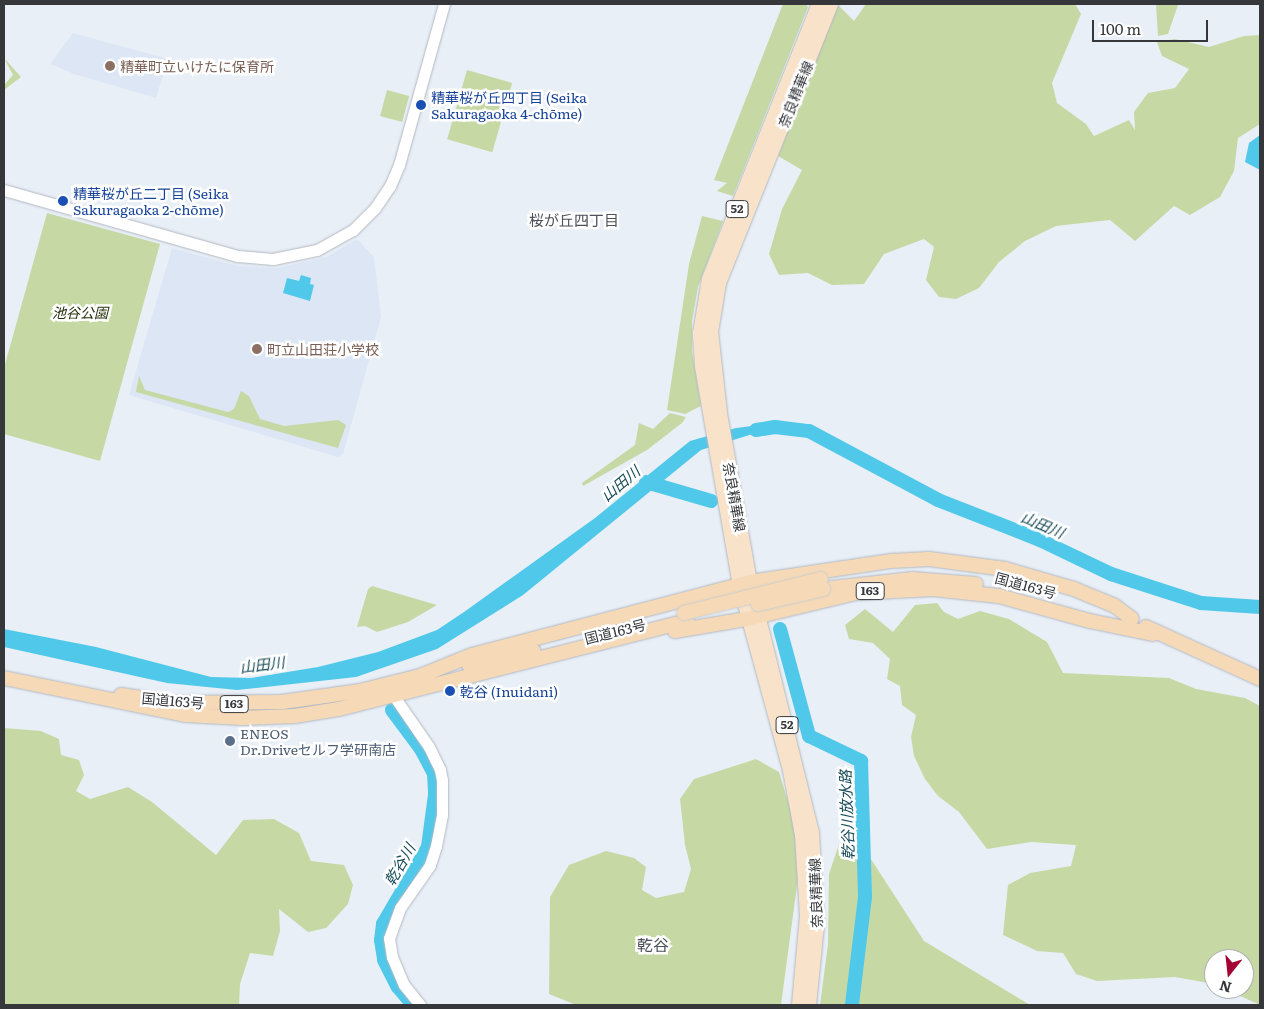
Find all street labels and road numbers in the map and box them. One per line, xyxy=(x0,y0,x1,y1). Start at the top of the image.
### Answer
street label: 奈良精華線 xyxy=(774,58,816,130)
road number: 52 xyxy=(724,200,750,218)
street label: 奈良精華線 xyxy=(721,461,749,533)
street label: 国道163号 xyxy=(993,569,1059,601)
road number: 163 xyxy=(855,582,885,600)
street label: 国道163号 xyxy=(582,615,648,647)
street label: 国道163号 xyxy=(141,689,205,711)
road number: 163 xyxy=(219,694,249,714)
road number: 52 xyxy=(774,716,800,734)
street label: 奈良精華線 xyxy=(805,858,825,928)

